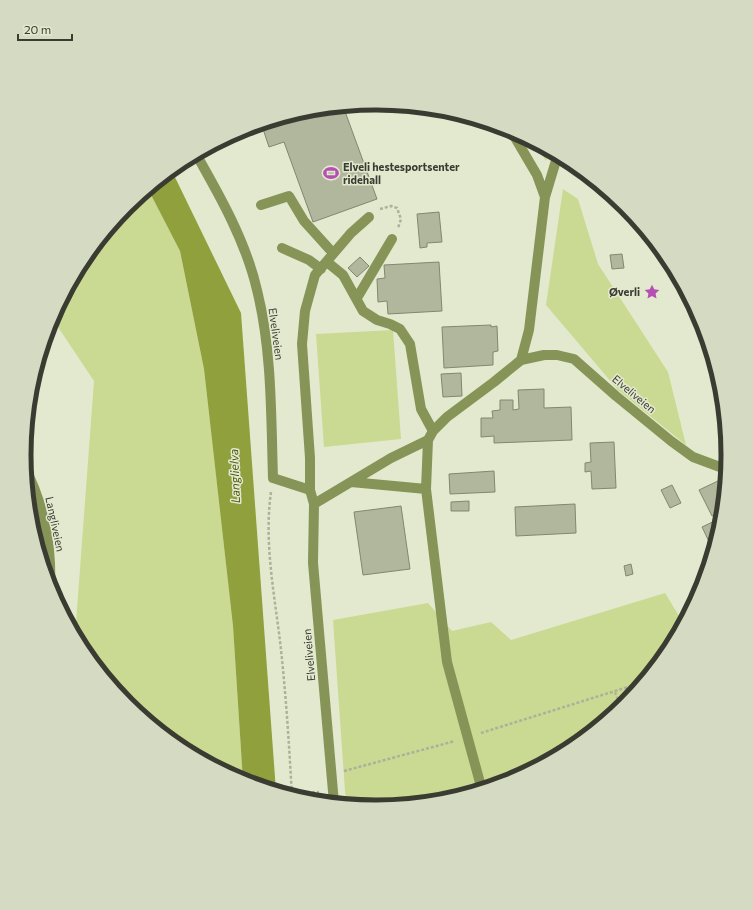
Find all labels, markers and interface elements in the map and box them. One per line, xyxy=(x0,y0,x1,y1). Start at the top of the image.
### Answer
scale bar xyxy=(18,16,72,42)
text: 20 m xyxy=(24,22,51,36)
place label: Elveli hestesportsenter ridehall xyxy=(343,160,460,186)
sports icon: Elveli hestesportsenter ridehall xyxy=(322,164,340,182)
place icon: Øverli xyxy=(643,283,661,301)
place label: Øverli xyxy=(609,285,640,298)
street label: Elveliveien xyxy=(266,307,287,361)
street label: Elveliveien xyxy=(610,372,659,415)
water label: Langlielva xyxy=(226,449,242,503)
street label: Langliveien xyxy=(43,495,68,553)
street label: Elveliveien xyxy=(300,628,317,682)

